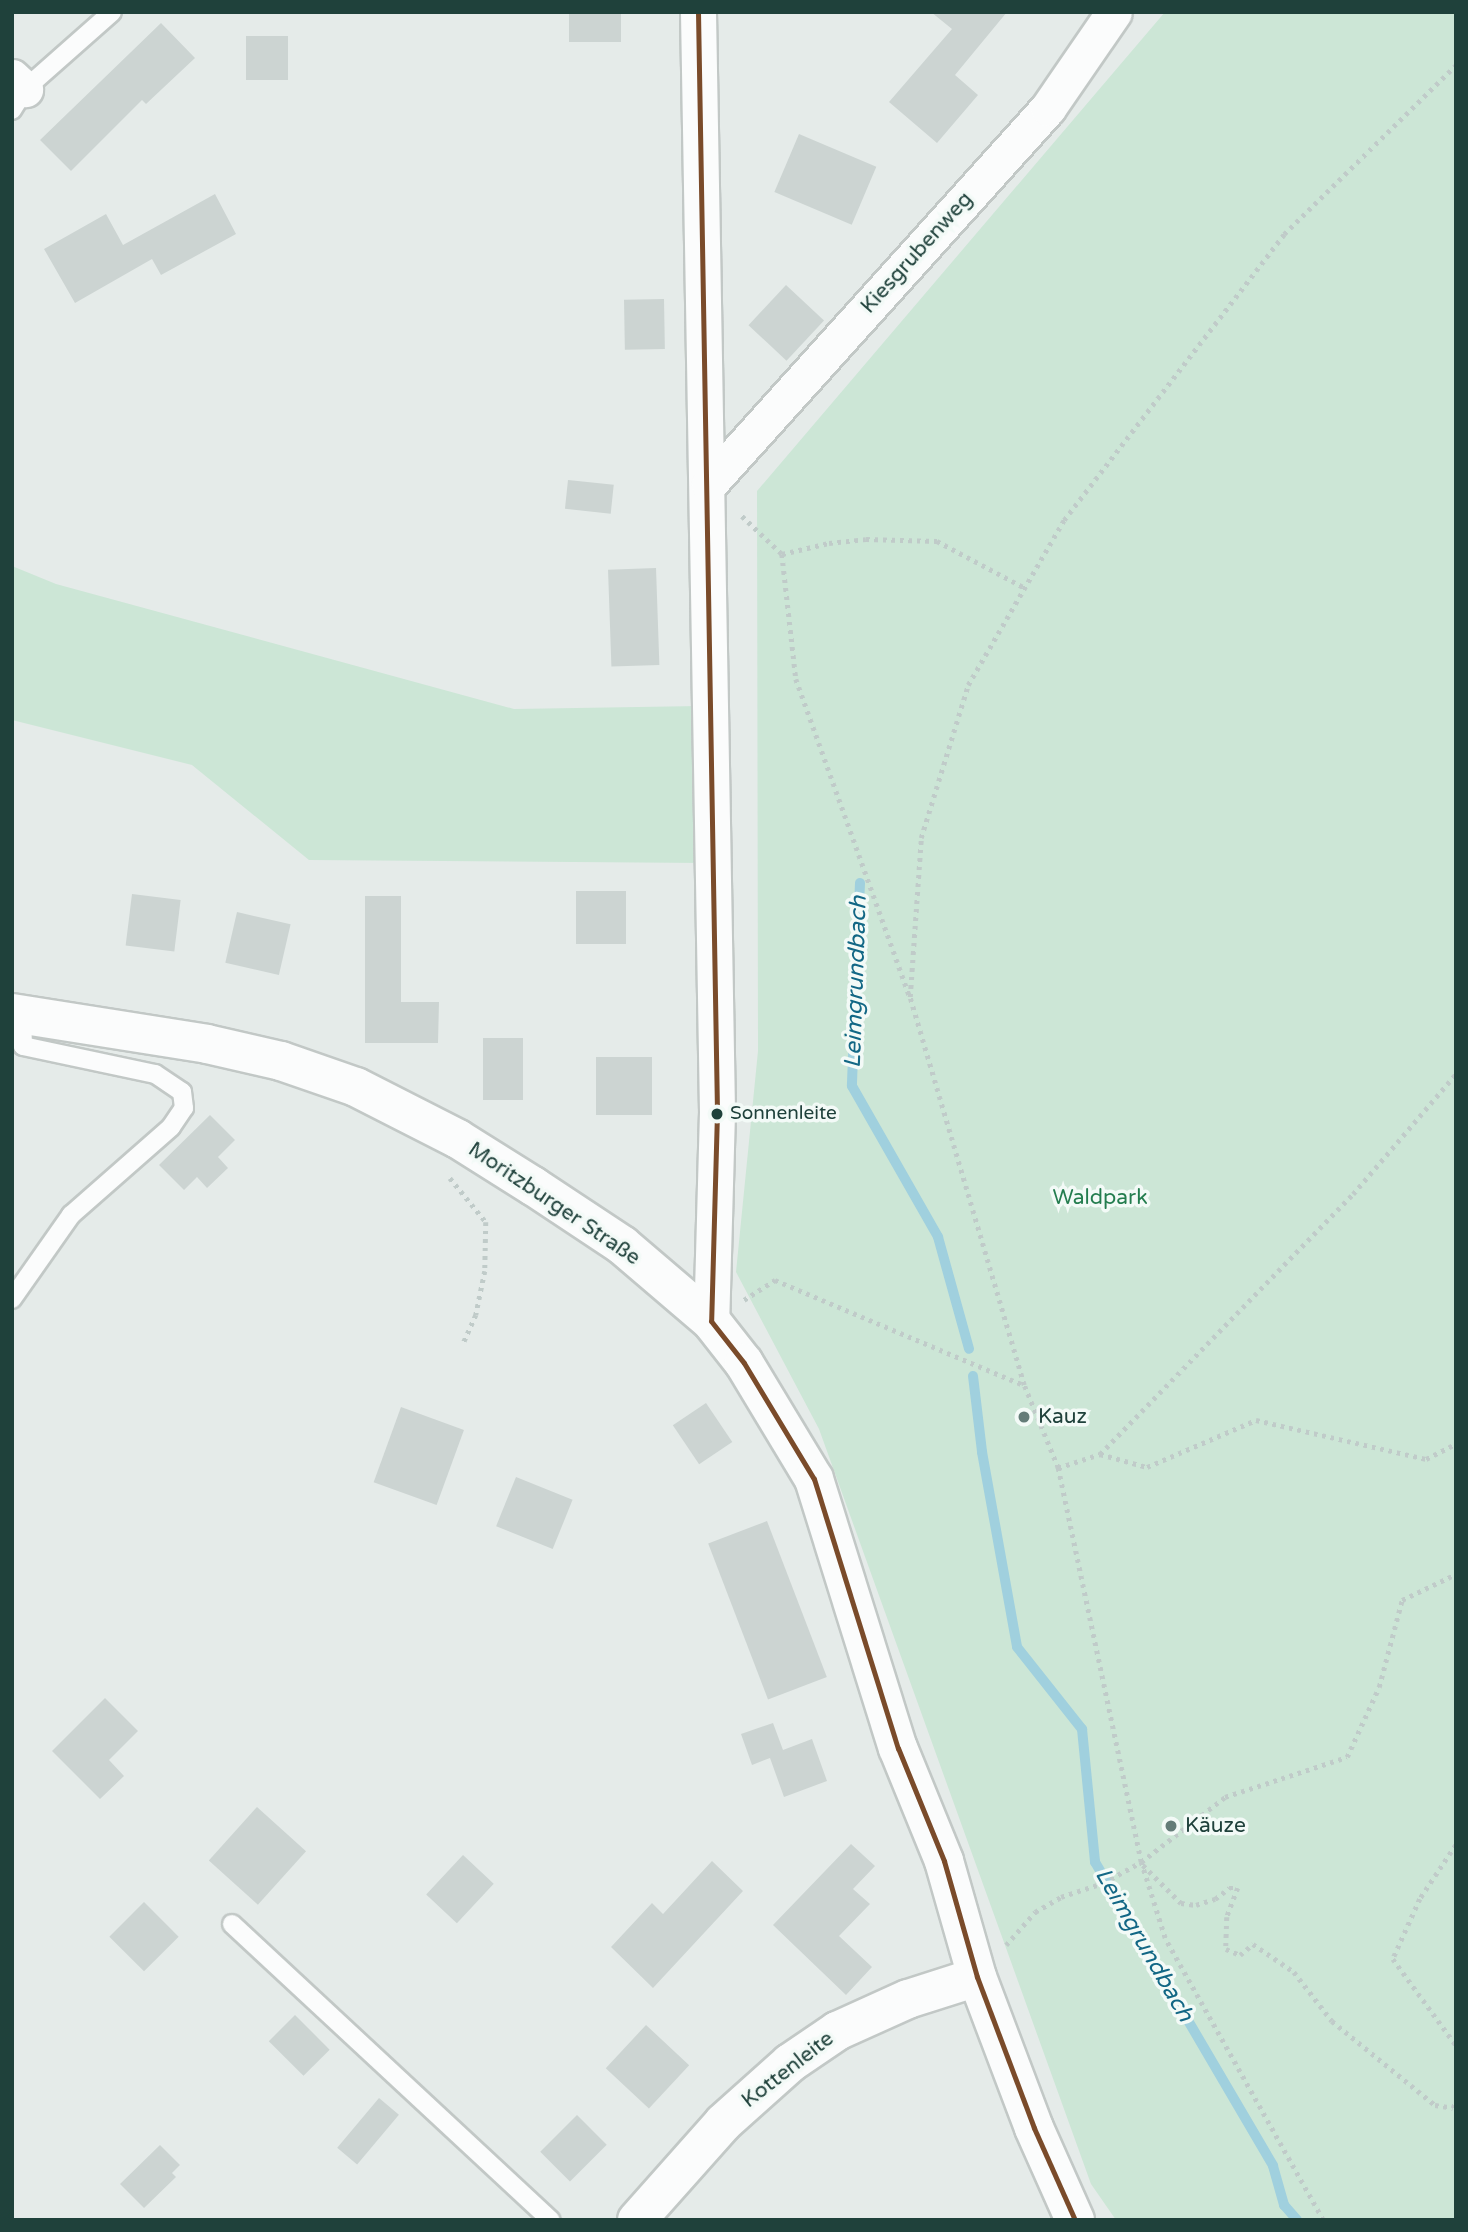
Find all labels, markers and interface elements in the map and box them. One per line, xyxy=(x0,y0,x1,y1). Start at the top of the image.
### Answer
street label: Kiesgrubenweg xyxy=(856,187,978,319)
water label: Leimgrundbach xyxy=(839,895,873,1069)
place label: Sonnenleite xyxy=(730,1103,837,1125)
marker: Sonnenleite xyxy=(710,1107,724,1121)
street label: Moritzburger Straße xyxy=(463,1137,645,1271)
park label: Waldpark xyxy=(1052,1185,1148,1211)
place label: Kauz xyxy=(1038,1404,1087,1430)
marker: Kauz xyxy=(1016,1409,1032,1425)
place label: Käuze xyxy=(1185,1813,1246,1839)
marker: Käuze xyxy=(1163,1818,1179,1834)
water label: Leimgrundbach xyxy=(1089,1863,1199,2027)
street label: Kottenleite xyxy=(737,2026,839,2114)

